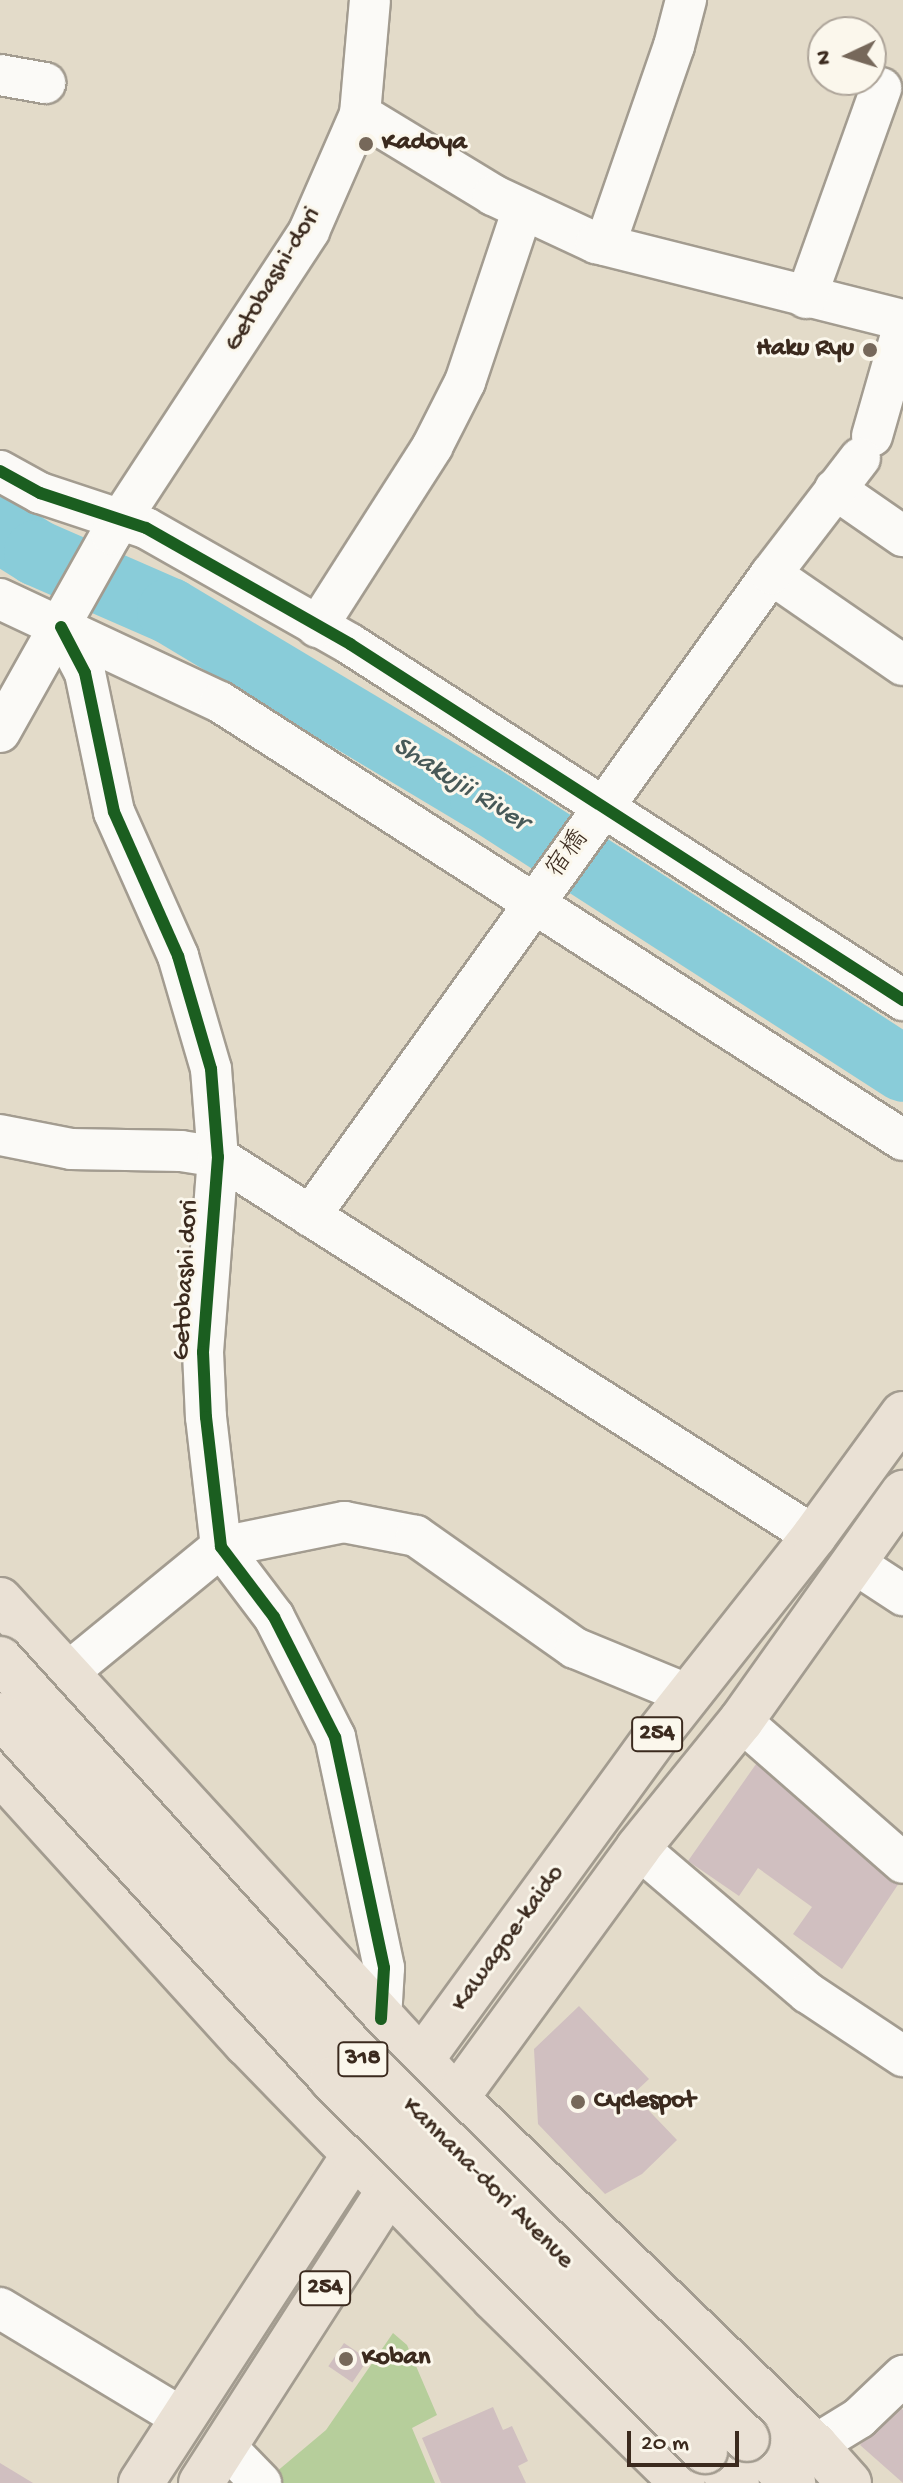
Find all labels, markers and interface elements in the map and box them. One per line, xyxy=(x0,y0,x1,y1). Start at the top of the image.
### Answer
north arrow xyxy=(807,16,887,96)
text: N xyxy=(812,49,839,66)
place label: Kadoya xyxy=(382,128,467,160)
marker: Kadoya xyxy=(357,135,375,153)
street label: Getobashi-dori xyxy=(219,202,329,358)
place label: Haku Ryu xyxy=(756,334,854,366)
marker: Haku Ryu xyxy=(861,341,879,359)
water label: Shakujii River xyxy=(386,730,534,840)
street label: 宿橋 xyxy=(541,825,597,885)
street label: Getobashi dori xyxy=(167,1199,207,1361)
road number: 254 xyxy=(631,1714,683,1754)
street label: Kawagoe-kaido xyxy=(445,1860,573,2018)
road number: 318 xyxy=(337,2039,389,2079)
place label: Cyclespot xyxy=(594,2086,695,2118)
street label: Kannana-dori Avenue xyxy=(394,2091,580,2277)
marker: Cyclespot xyxy=(569,2093,587,2111)
road number: 254 xyxy=(299,2268,351,2308)
place label: Koban xyxy=(362,2343,430,2375)
marker: Koban xyxy=(337,2350,355,2368)
scale bar xyxy=(631,2415,743,2465)
text: 20 m xyxy=(641,2430,689,2459)

